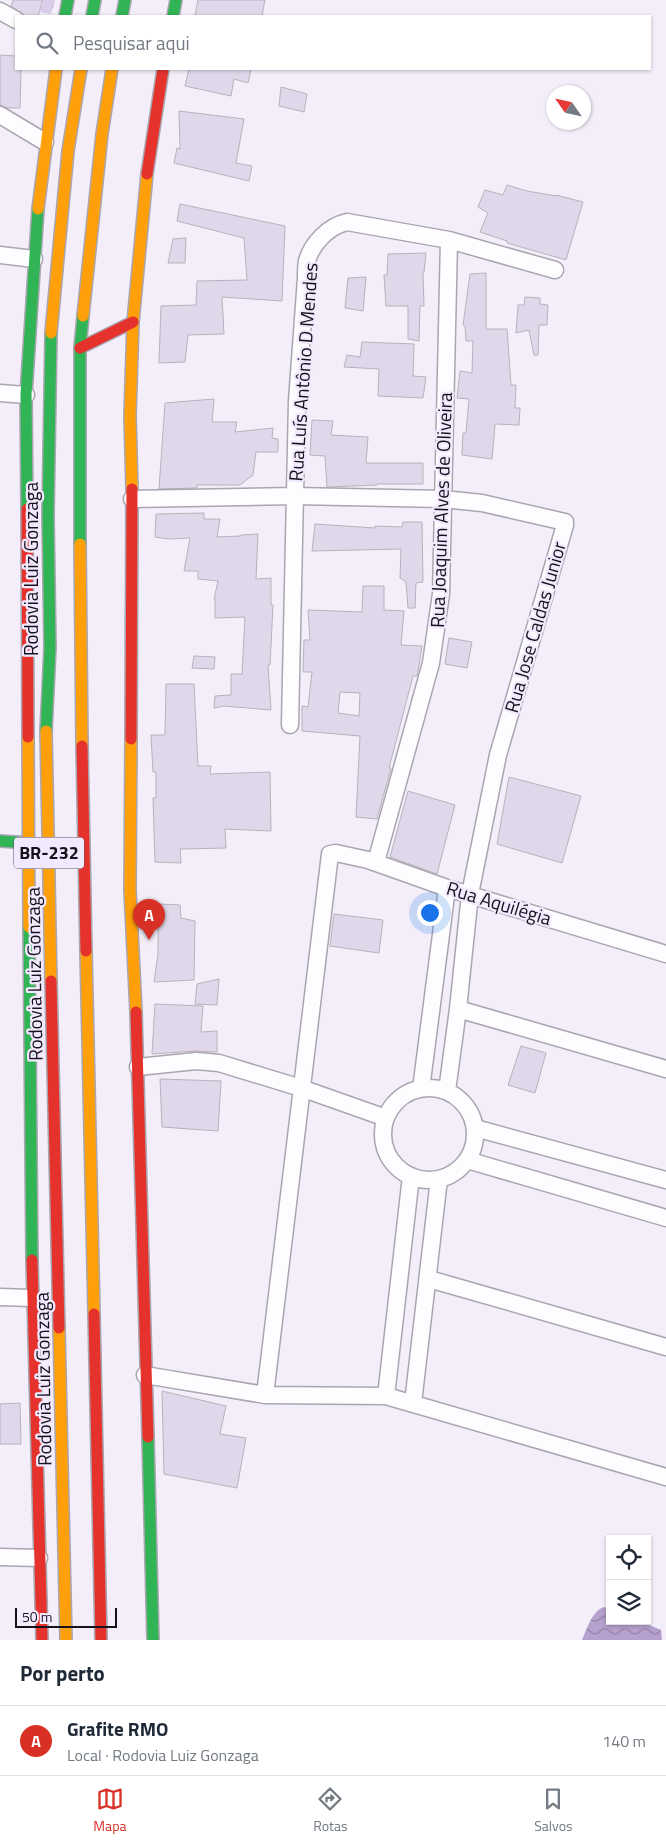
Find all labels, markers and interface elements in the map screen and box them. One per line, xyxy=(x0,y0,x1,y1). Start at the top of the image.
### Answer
search box xyxy=(15,15,651,70)
text: Pesquisar aqui xyxy=(73,28,190,57)
icon: search xyxy=(33,29,61,57)
north arrow xyxy=(546,85,591,130)
street label: Rua Luís Antônio D Mendes xyxy=(280,262,325,482)
street label: Rua Joaquim Alves de Oliveira xyxy=(422,391,459,628)
street label: Rodovia Luiz Gonzaga xyxy=(16,482,45,656)
street label: Rua Jose Caldas Junior xyxy=(496,537,573,716)
road number: BR-232 xyxy=(14,838,84,868)
street label: Rua Aquilégia xyxy=(443,873,556,932)
street label: Rodovia Luiz Gonzaga xyxy=(17,886,50,1061)
pin: A xyxy=(133,899,165,940)
your location xyxy=(417,900,443,926)
street label: Rodovia Luiz Gonzaga xyxy=(26,1291,59,1466)
map controls xyxy=(606,1535,651,1625)
button: locate xyxy=(606,1535,651,1580)
button: layers xyxy=(606,1580,651,1625)
scale bar xyxy=(15,1605,118,1628)
text: 50 m xyxy=(22,1606,52,1627)
text: Por perto xyxy=(20,1657,105,1689)
text: Grafite RMO xyxy=(67,1714,168,1743)
text: A xyxy=(31,1729,41,1753)
text: 140 m xyxy=(602,1729,646,1753)
text: Local · Rodovia Luiz Gonzaga xyxy=(67,1743,259,1767)
tab: Mapa xyxy=(93,1785,127,1836)
tab: Rotas xyxy=(313,1785,348,1836)
tab: Salvos xyxy=(534,1785,573,1836)

